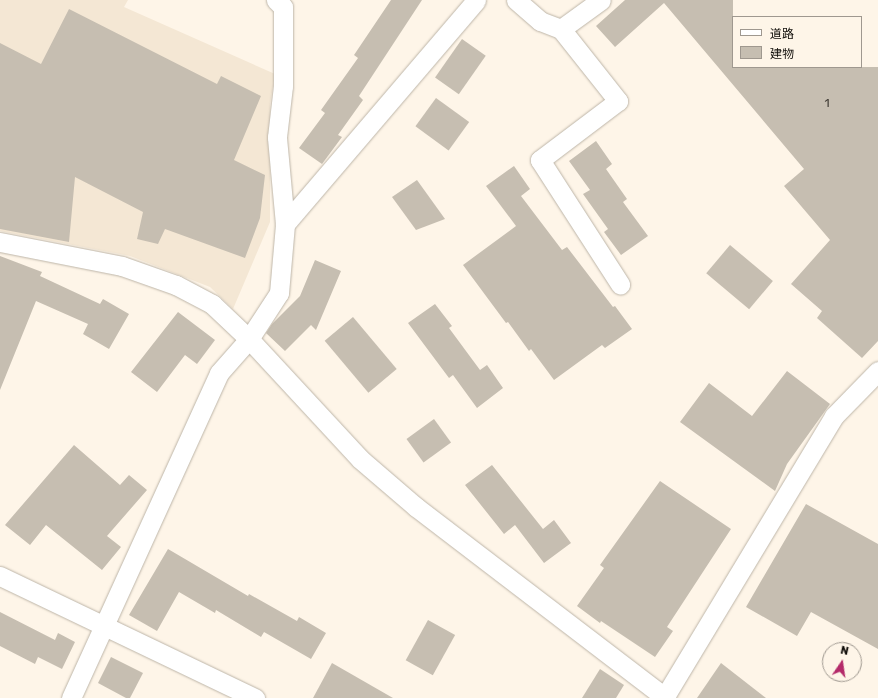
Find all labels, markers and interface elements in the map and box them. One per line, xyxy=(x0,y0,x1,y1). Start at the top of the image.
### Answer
legend xyxy=(732,16,862,68)
text: 道路 xyxy=(770,27,794,41)
text: 建物 xyxy=(770,47,794,61)
house number: 1 xyxy=(824,97,830,111)
north arrow xyxy=(822,642,862,682)
text: N xyxy=(839,644,850,658)

